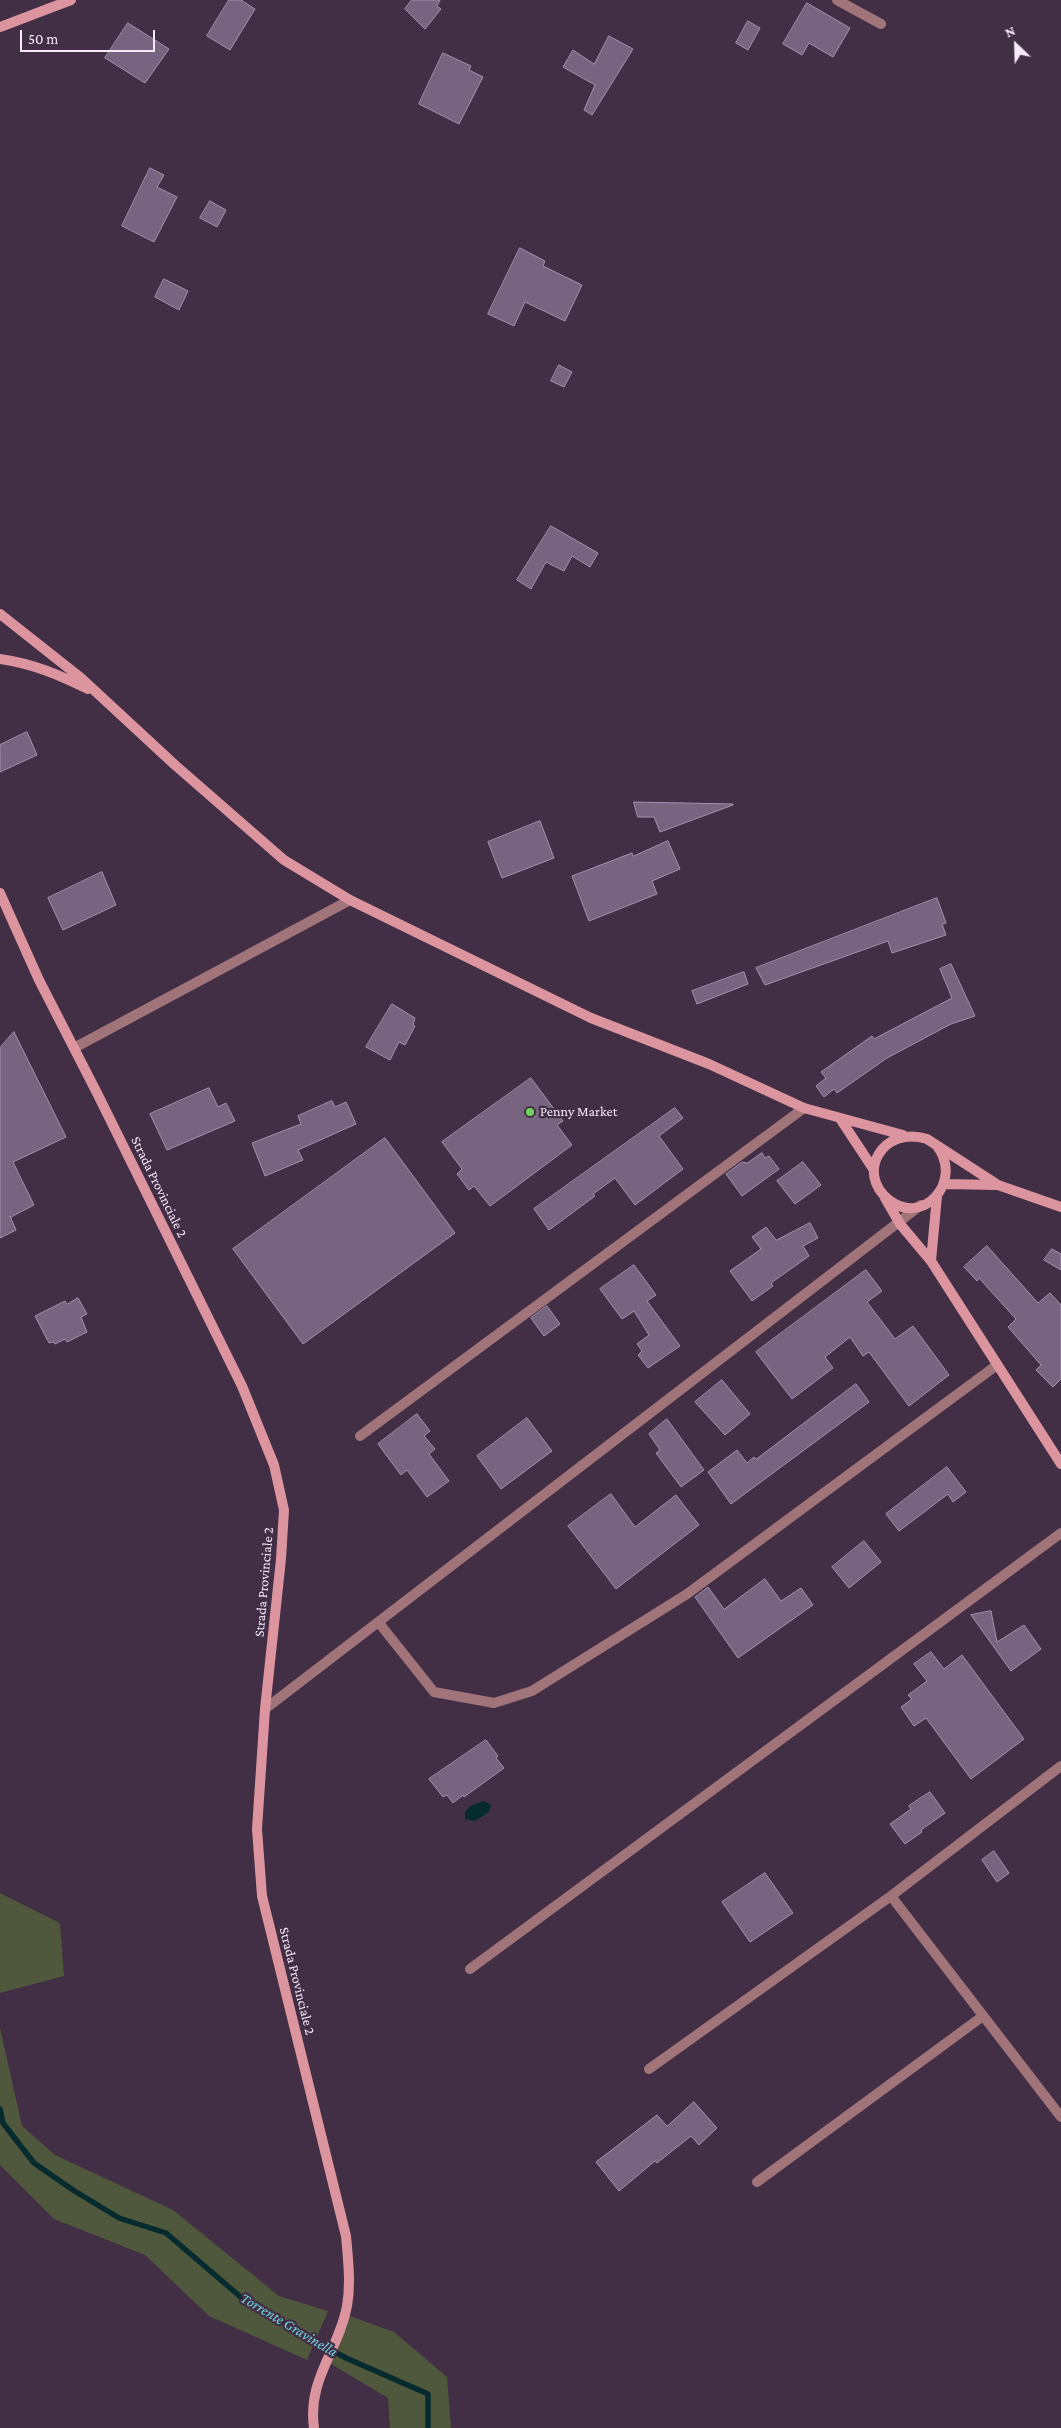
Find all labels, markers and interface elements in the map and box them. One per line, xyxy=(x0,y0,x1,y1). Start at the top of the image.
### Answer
scale bar xyxy=(22,20,158,52)
north arrow xyxy=(991,20,1041,70)
text: N xyxy=(1002,22,1018,41)
text: 50 m xyxy=(28,31,58,47)
place label: Penny Market xyxy=(540,1104,617,1120)
marker: Penny Market xyxy=(524,1106,536,1118)
street label: Strada Provinciale 2 xyxy=(127,1134,191,1240)
street label: Strada Provinciale 2 xyxy=(251,1526,277,1638)
street label: Strada Provinciale 2 xyxy=(276,1926,318,2036)
water label: Torrente Gravinella xyxy=(237,2289,341,2361)

